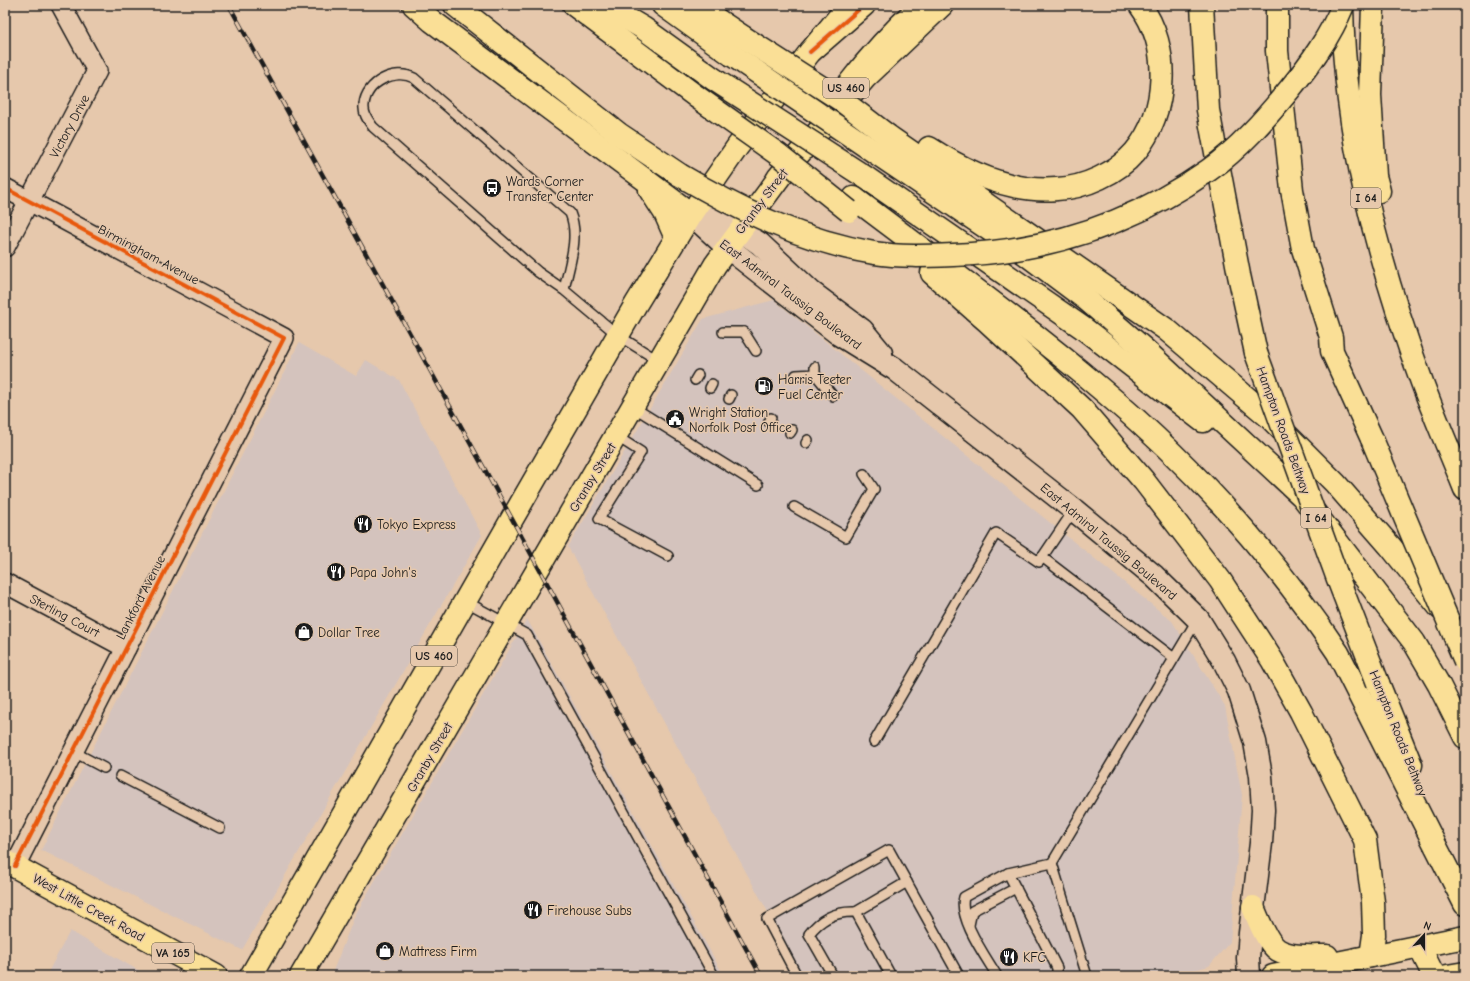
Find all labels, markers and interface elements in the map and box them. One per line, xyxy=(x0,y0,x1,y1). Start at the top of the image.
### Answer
road number: US 460 xyxy=(823,78,869,98)
street label: Victory Drive xyxy=(46,92,93,161)
street label: Granby Street xyxy=(732,165,792,237)
place label: Wards Corner Transfer Center xyxy=(506,174,594,204)
bus stop icon: Wards Corner Transfer Center xyxy=(481,177,503,199)
road number: I 64 xyxy=(1351,188,1381,208)
street label: Birmingham Avenue xyxy=(96,221,202,288)
street label: East Admiral Taussig Boulevard xyxy=(717,236,864,353)
street label: Hampton Roads Beltway xyxy=(1253,364,1314,496)
place label: Harris Teeter Fuel Center xyxy=(778,372,852,402)
fuel station icon: Harris Teeter Fuel Center xyxy=(753,375,775,397)
place label: Wright Station Norfolk Post Office xyxy=(689,405,792,435)
public building icon: Wright Station Norfolk Post Office xyxy=(664,408,686,430)
street label: Granby Street xyxy=(566,439,620,514)
street label: East Admiral Taussig Boulevard xyxy=(1037,480,1180,603)
road number: I 64 xyxy=(1301,508,1331,528)
restaurant icon: Tokyo Express xyxy=(352,513,374,535)
place label: Tokyo Express xyxy=(377,517,456,532)
street label: Lankford Avenue xyxy=(113,552,168,642)
restaurant icon: Papa John's xyxy=(325,561,347,583)
place label: Papa John's xyxy=(350,565,416,580)
street label: Sterling Court xyxy=(27,591,103,641)
shop icon: Dollar Tree xyxy=(293,621,315,643)
place label: Dollar Tree xyxy=(318,625,380,640)
road number: US 460 xyxy=(411,646,457,666)
street label: Hampton Roads Beltway xyxy=(1366,668,1431,798)
street label: Granby Street xyxy=(404,719,456,795)
street label: West Little Creek Road xyxy=(30,870,147,944)
restaurant icon: Firehouse Subs xyxy=(522,899,544,921)
place label: Firehouse Subs xyxy=(547,903,632,918)
north arrow xyxy=(1404,915,1444,955)
text: N xyxy=(1422,919,1433,933)
shop icon: Mattress Firm xyxy=(374,940,396,962)
road number: VA 165 xyxy=(152,943,194,963)
place label: Mattress Firm xyxy=(399,944,477,959)
restaurant icon: KFC xyxy=(998,946,1020,968)
place label: KFC xyxy=(1023,950,1045,965)

